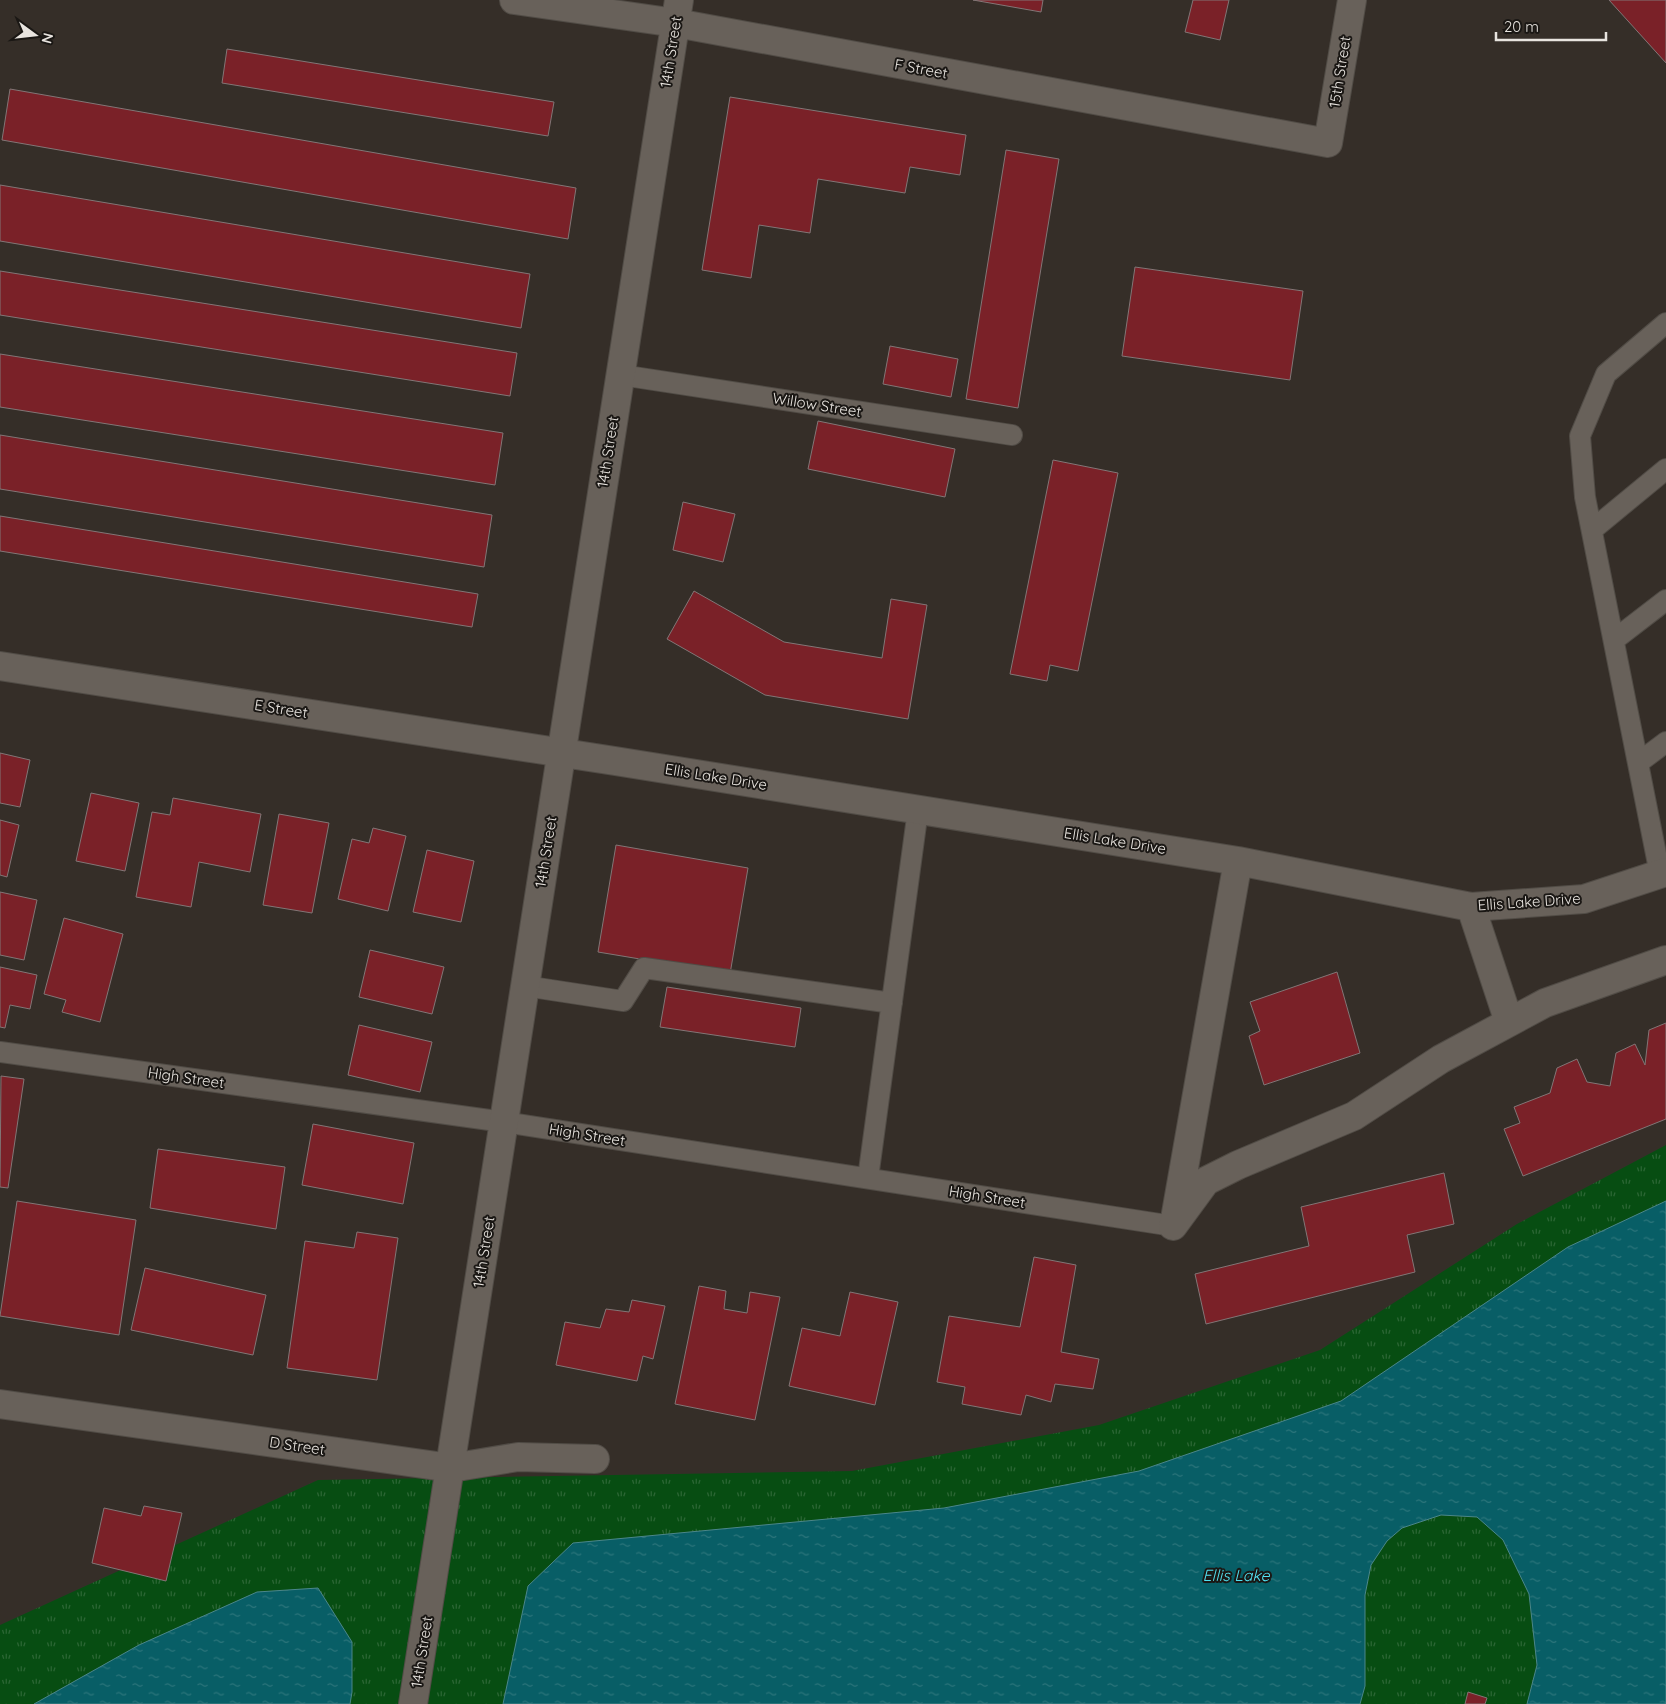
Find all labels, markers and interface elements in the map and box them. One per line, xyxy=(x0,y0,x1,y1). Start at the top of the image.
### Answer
north arrow xyxy=(10,10,60,60)
scale bar xyxy=(1496,10,1606,42)
street label: 14th Street xyxy=(655,15,686,89)
text: 20 m xyxy=(1504,17,1539,36)
text: N xyxy=(38,31,58,46)
street label: 15th Street xyxy=(1324,35,1355,109)
street label: F Street xyxy=(893,54,949,83)
street label: Willow Street xyxy=(771,388,863,421)
street label: 14th Street xyxy=(592,415,623,489)
street label: E Street xyxy=(253,695,309,722)
street label: Ellis Lake Drive xyxy=(664,759,769,794)
street label: 14th Street xyxy=(530,815,561,889)
street label: Ellis Lake Drive xyxy=(1063,823,1168,858)
street label: Ellis Lake Drive xyxy=(1477,888,1581,915)
street label: High Street xyxy=(147,1063,226,1092)
street label: High Street xyxy=(548,1119,627,1150)
street label: High Street xyxy=(948,1181,1027,1212)
street label: 14th Street xyxy=(468,1215,499,1289)
street label: D Street xyxy=(268,1432,326,1459)
water label: Ellis Lake xyxy=(1202,1565,1271,1585)
street label: 14th Street xyxy=(406,1615,437,1689)

